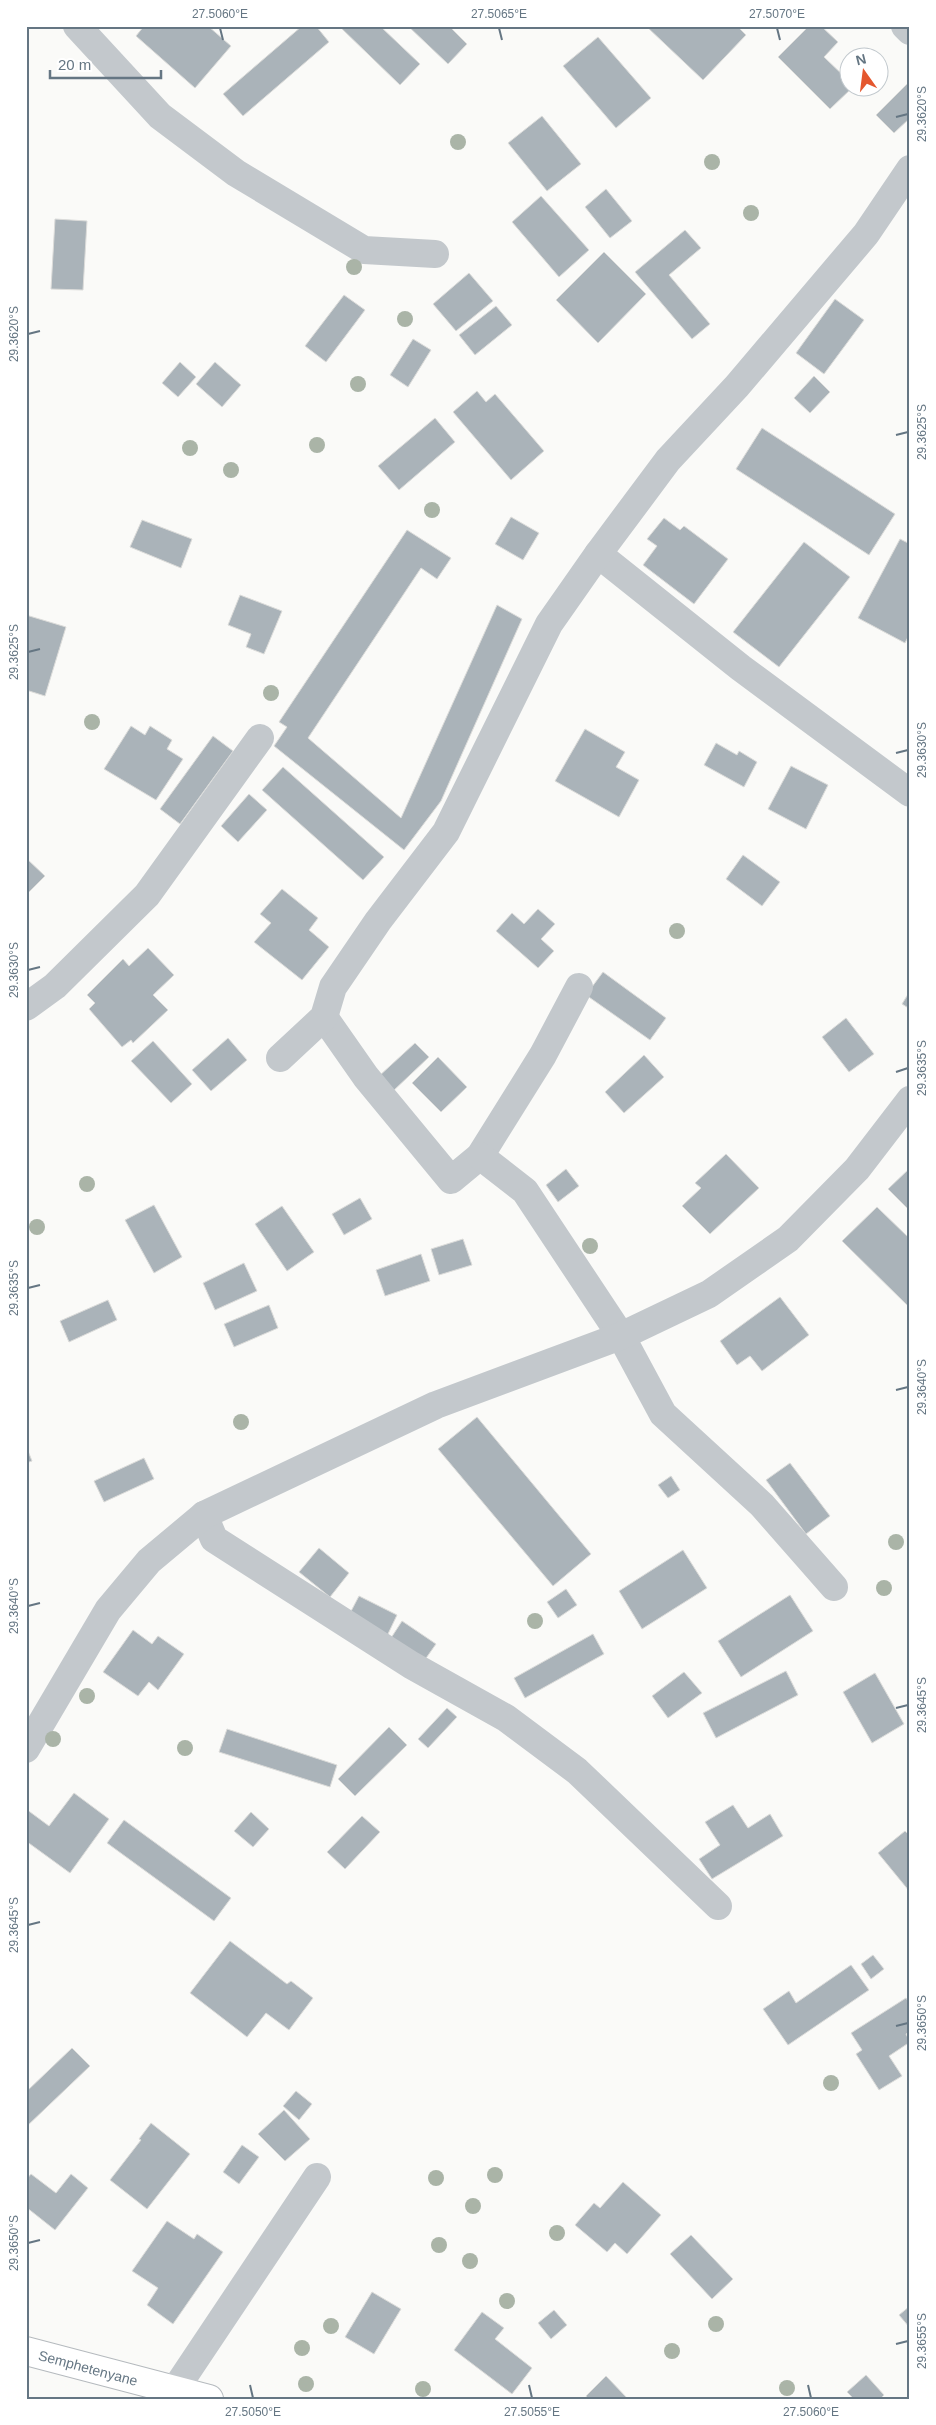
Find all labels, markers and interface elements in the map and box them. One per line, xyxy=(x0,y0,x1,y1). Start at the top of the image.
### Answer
text: 27.5060°E xyxy=(192,7,248,21)
text: 27.5065°E xyxy=(471,7,527,21)
text: 27.5070°E xyxy=(749,7,805,21)
scale bar xyxy=(50,48,161,80)
north arrow xyxy=(838,48,888,98)
text: N xyxy=(854,50,868,68)
text: 20 m xyxy=(58,56,91,73)
text: 29.3620°S xyxy=(915,86,929,142)
text: 29.3620°S xyxy=(7,306,21,362)
text: 29.3625°S xyxy=(915,404,929,460)
text: 29.3625°S xyxy=(7,624,21,680)
text: 29.3630°S xyxy=(915,722,929,778)
text: 29.3630°S xyxy=(7,942,21,998)
text: 29.3635°S xyxy=(915,1040,929,1096)
text: 29.3635°S xyxy=(7,1260,21,1316)
text: 29.3640°S xyxy=(915,1359,929,1415)
text: 29.3640°S xyxy=(7,1578,21,1634)
text: 29.3645°S xyxy=(915,1677,929,1733)
text: 29.3645°S xyxy=(7,1897,21,1953)
text: 29.3650°S xyxy=(915,1995,929,2051)
text: 29.3650°S xyxy=(7,2215,21,2271)
text: 29.3655°S xyxy=(915,2313,929,2369)
street label: Semphetenyane xyxy=(37,2347,140,2389)
text: 27.5050°E xyxy=(225,2405,281,2419)
text: 27.5055°E xyxy=(504,2405,560,2419)
text: 27.5060°E xyxy=(783,2405,839,2419)

